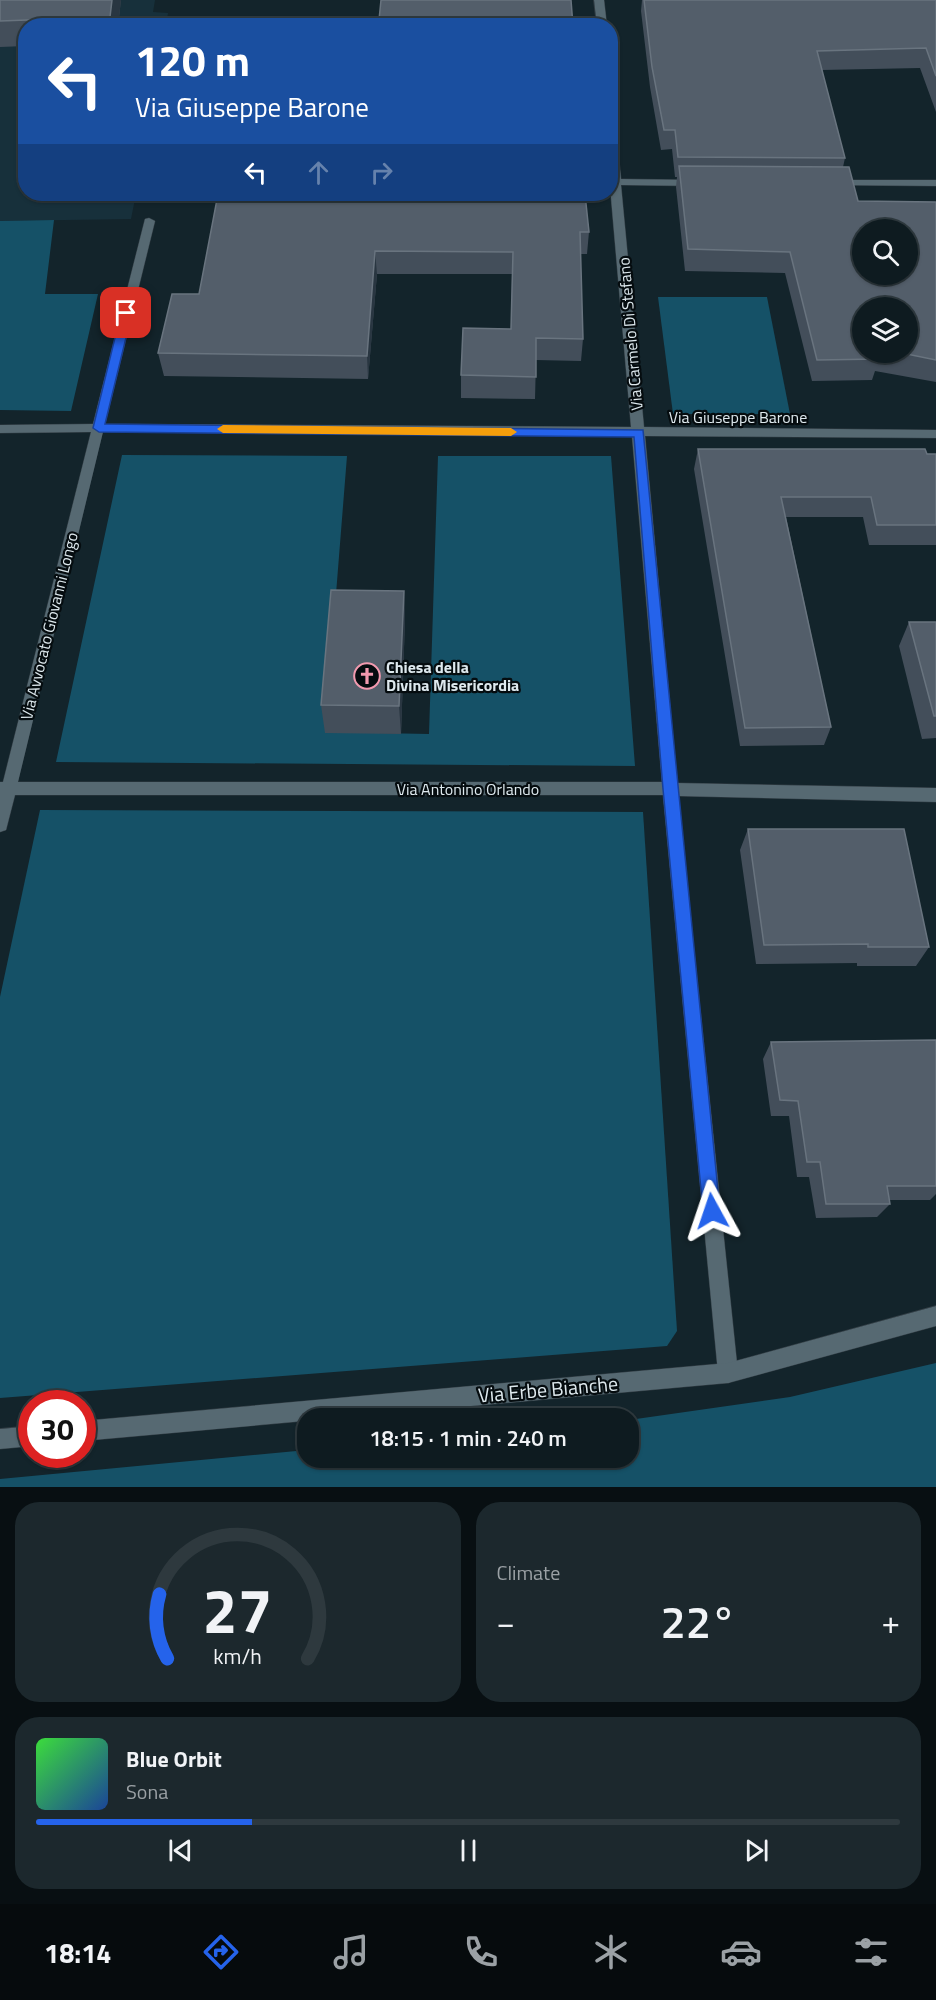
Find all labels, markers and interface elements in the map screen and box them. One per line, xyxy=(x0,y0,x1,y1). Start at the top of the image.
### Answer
text: 120 m xyxy=(135,28,250,92)
icon: left xyxy=(36,42,114,120)
text: Via Giuseppe Barone xyxy=(135,86,369,127)
icon: left xyxy=(239,156,272,189)
icon: ahead xyxy=(302,156,335,189)
icon: right xyxy=(365,156,398,189)
map controls xyxy=(852,219,918,363)
button: search xyxy=(852,219,918,285)
street label: Via Carmelo Di Stefano xyxy=(611,256,649,412)
pin xyxy=(100,287,151,338)
icon: arrive xyxy=(109,296,142,329)
button: layers xyxy=(852,297,918,363)
street label: Via Giuseppe Barone xyxy=(669,405,807,429)
street label: Via Avvocato Giovanni Longo xyxy=(14,530,84,722)
place label: Chiesa della Divina Misericordia xyxy=(386,655,519,697)
church icon: Chiesa della Divina Misericordia xyxy=(352,661,382,691)
street label: Via Antonino Orlando xyxy=(397,777,539,801)
position arrow xyxy=(680,1179,744,1243)
street label: Via Erbe Bianche xyxy=(477,1367,619,1411)
speed limit sign: 30 xyxy=(18,1390,96,1468)
text: 18:15 · 1 min · 240 m xyxy=(369,1421,567,1455)
text: Climate xyxy=(497,1557,560,1588)
text: 27 xyxy=(203,1562,273,1657)
text: 22° xyxy=(660,1587,736,1655)
text: − xyxy=(497,1597,515,1647)
text: + xyxy=(882,1597,900,1647)
text: km/h xyxy=(213,1640,262,1672)
text: Blue Orbit xyxy=(126,1742,222,1776)
text: Sona xyxy=(126,1776,168,1807)
icon: previous xyxy=(164,1834,197,1867)
icon: pause xyxy=(452,1834,485,1867)
icon: next xyxy=(740,1834,773,1867)
icon: directions xyxy=(200,1931,242,1973)
icon: music xyxy=(330,1931,372,1973)
icon: phone xyxy=(460,1931,502,1973)
icon: climate xyxy=(590,1931,632,1973)
icon: car xyxy=(720,1931,762,1973)
icon: filters xyxy=(850,1931,892,1973)
text: 18:14 xyxy=(44,1932,111,1973)

